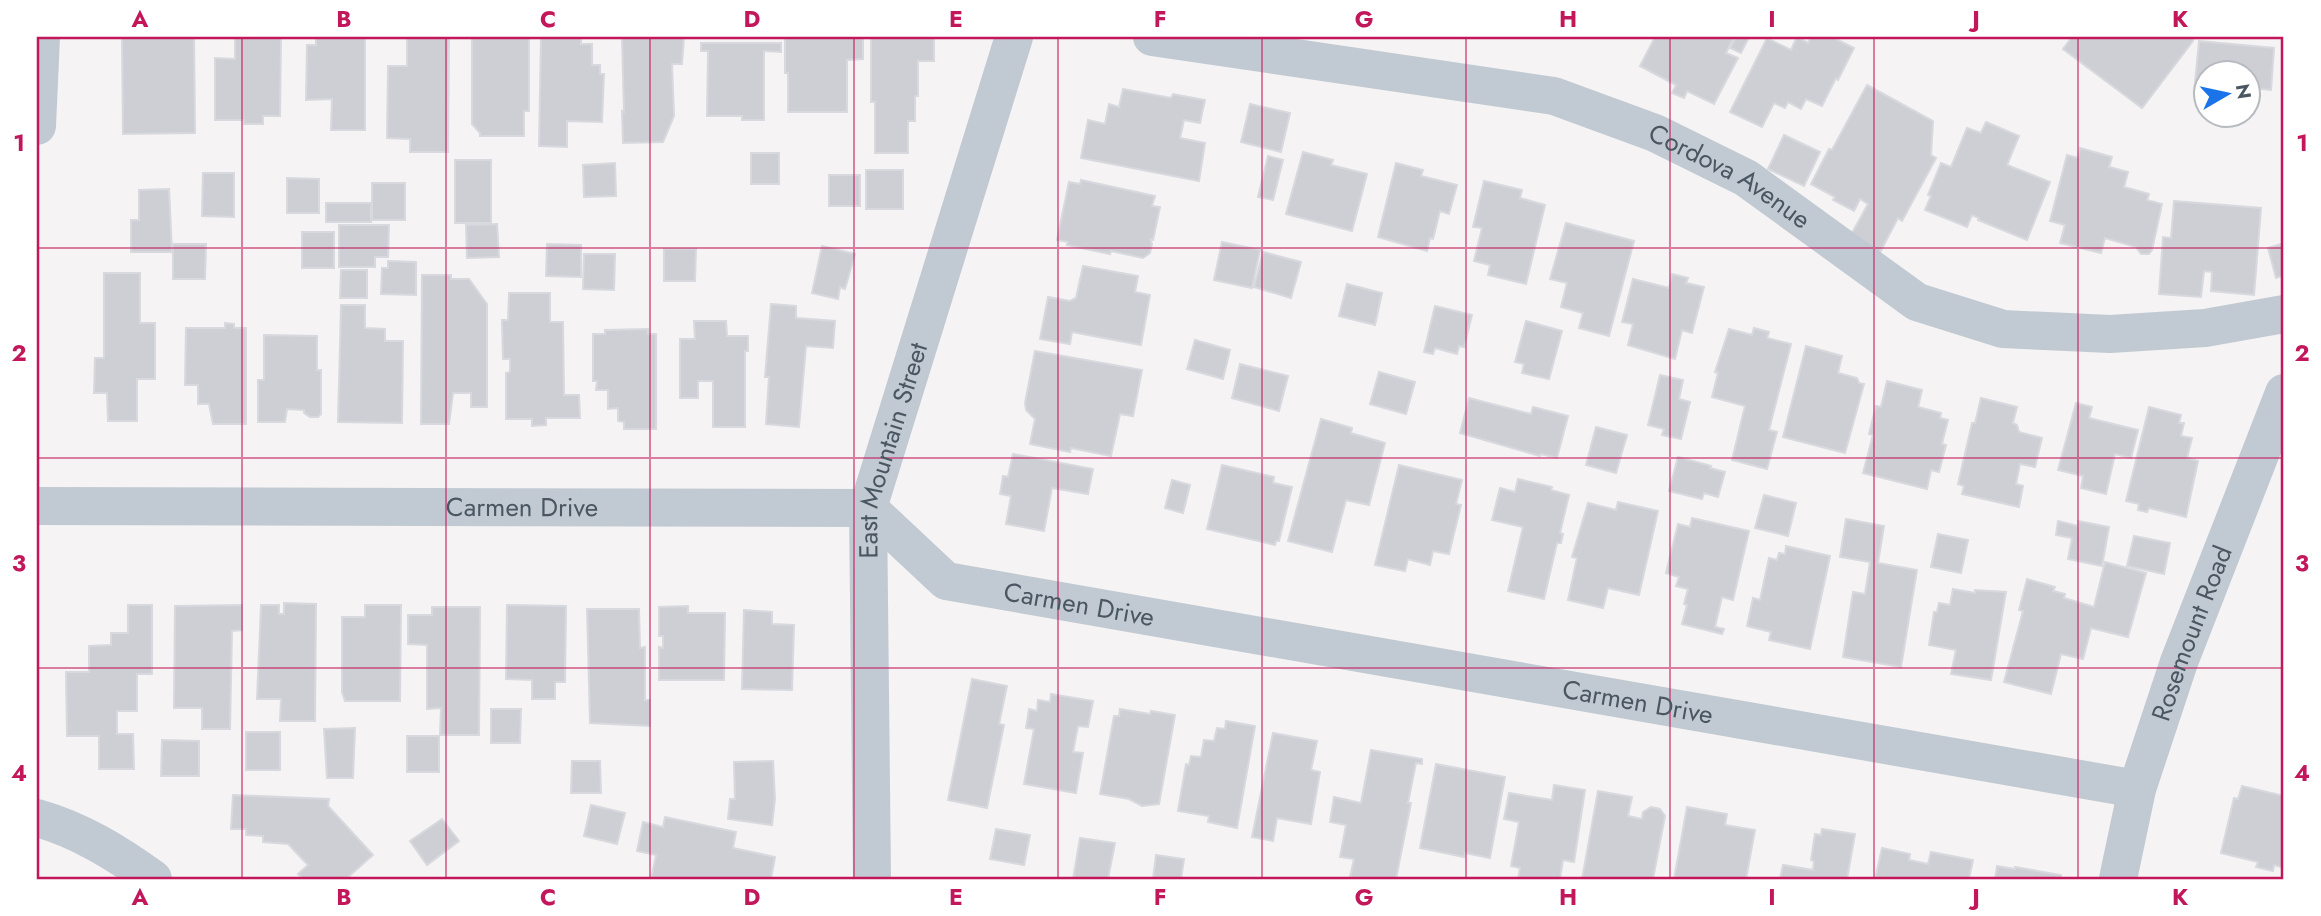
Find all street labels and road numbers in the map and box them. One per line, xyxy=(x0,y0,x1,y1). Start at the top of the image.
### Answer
street label: Cordova Avenue xyxy=(1642,114,1819,238)
street label: East Mountain Street xyxy=(849,337,937,559)
street label: Carmen Drive xyxy=(446,488,598,526)
street label: Rosemount Road xyxy=(2142,540,2242,726)
street label: Carmen Drive xyxy=(1001,572,1157,636)
street label: Carmen Drive xyxy=(1559,670,1716,734)

